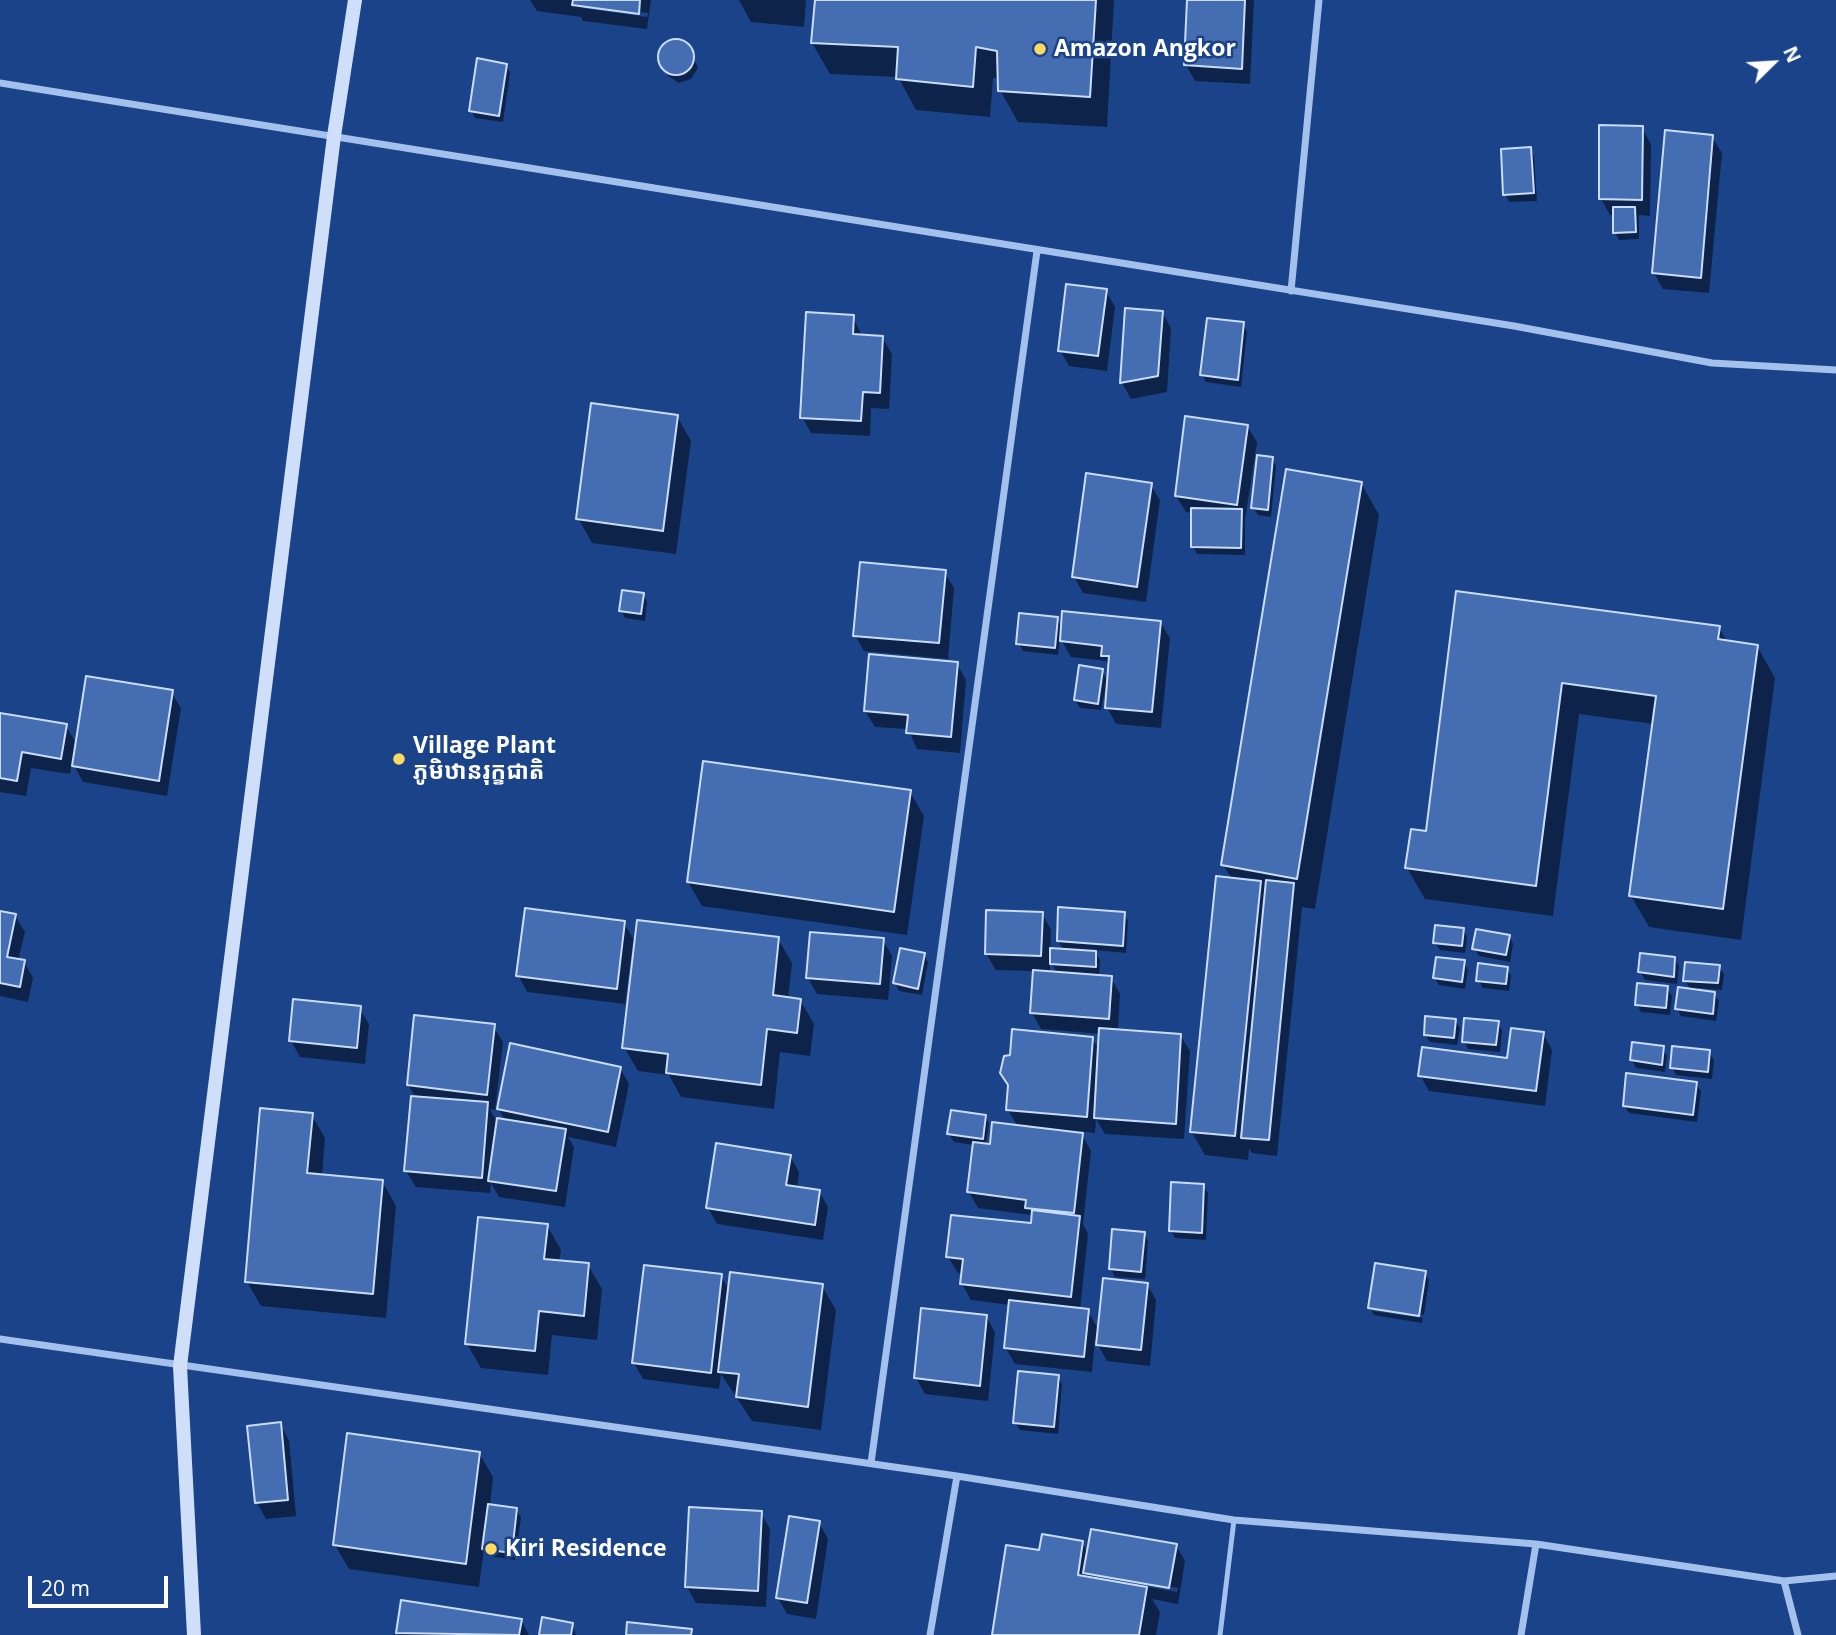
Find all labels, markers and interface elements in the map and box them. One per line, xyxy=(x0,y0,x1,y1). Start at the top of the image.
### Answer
north arrow xyxy=(1738,28,1808,98)
place label: Amazon Angkor xyxy=(1054,35,1236,63)
marker: Amazon Angkor xyxy=(1032,41,1048,57)
text: N xyxy=(1777,42,1807,67)
place label: Village Plant ភូមិឋានរុក្ខជាតិ xyxy=(413,732,556,786)
marker: Village Plant ភូមិឋានរុក្ខជាតិ xyxy=(391,751,407,767)
place label: Kiri Residence xyxy=(505,1535,667,1563)
marker: Kiri Residence xyxy=(483,1541,499,1557)
scale bar xyxy=(32,1562,172,1606)
text: 20 m xyxy=(41,1574,90,1602)

